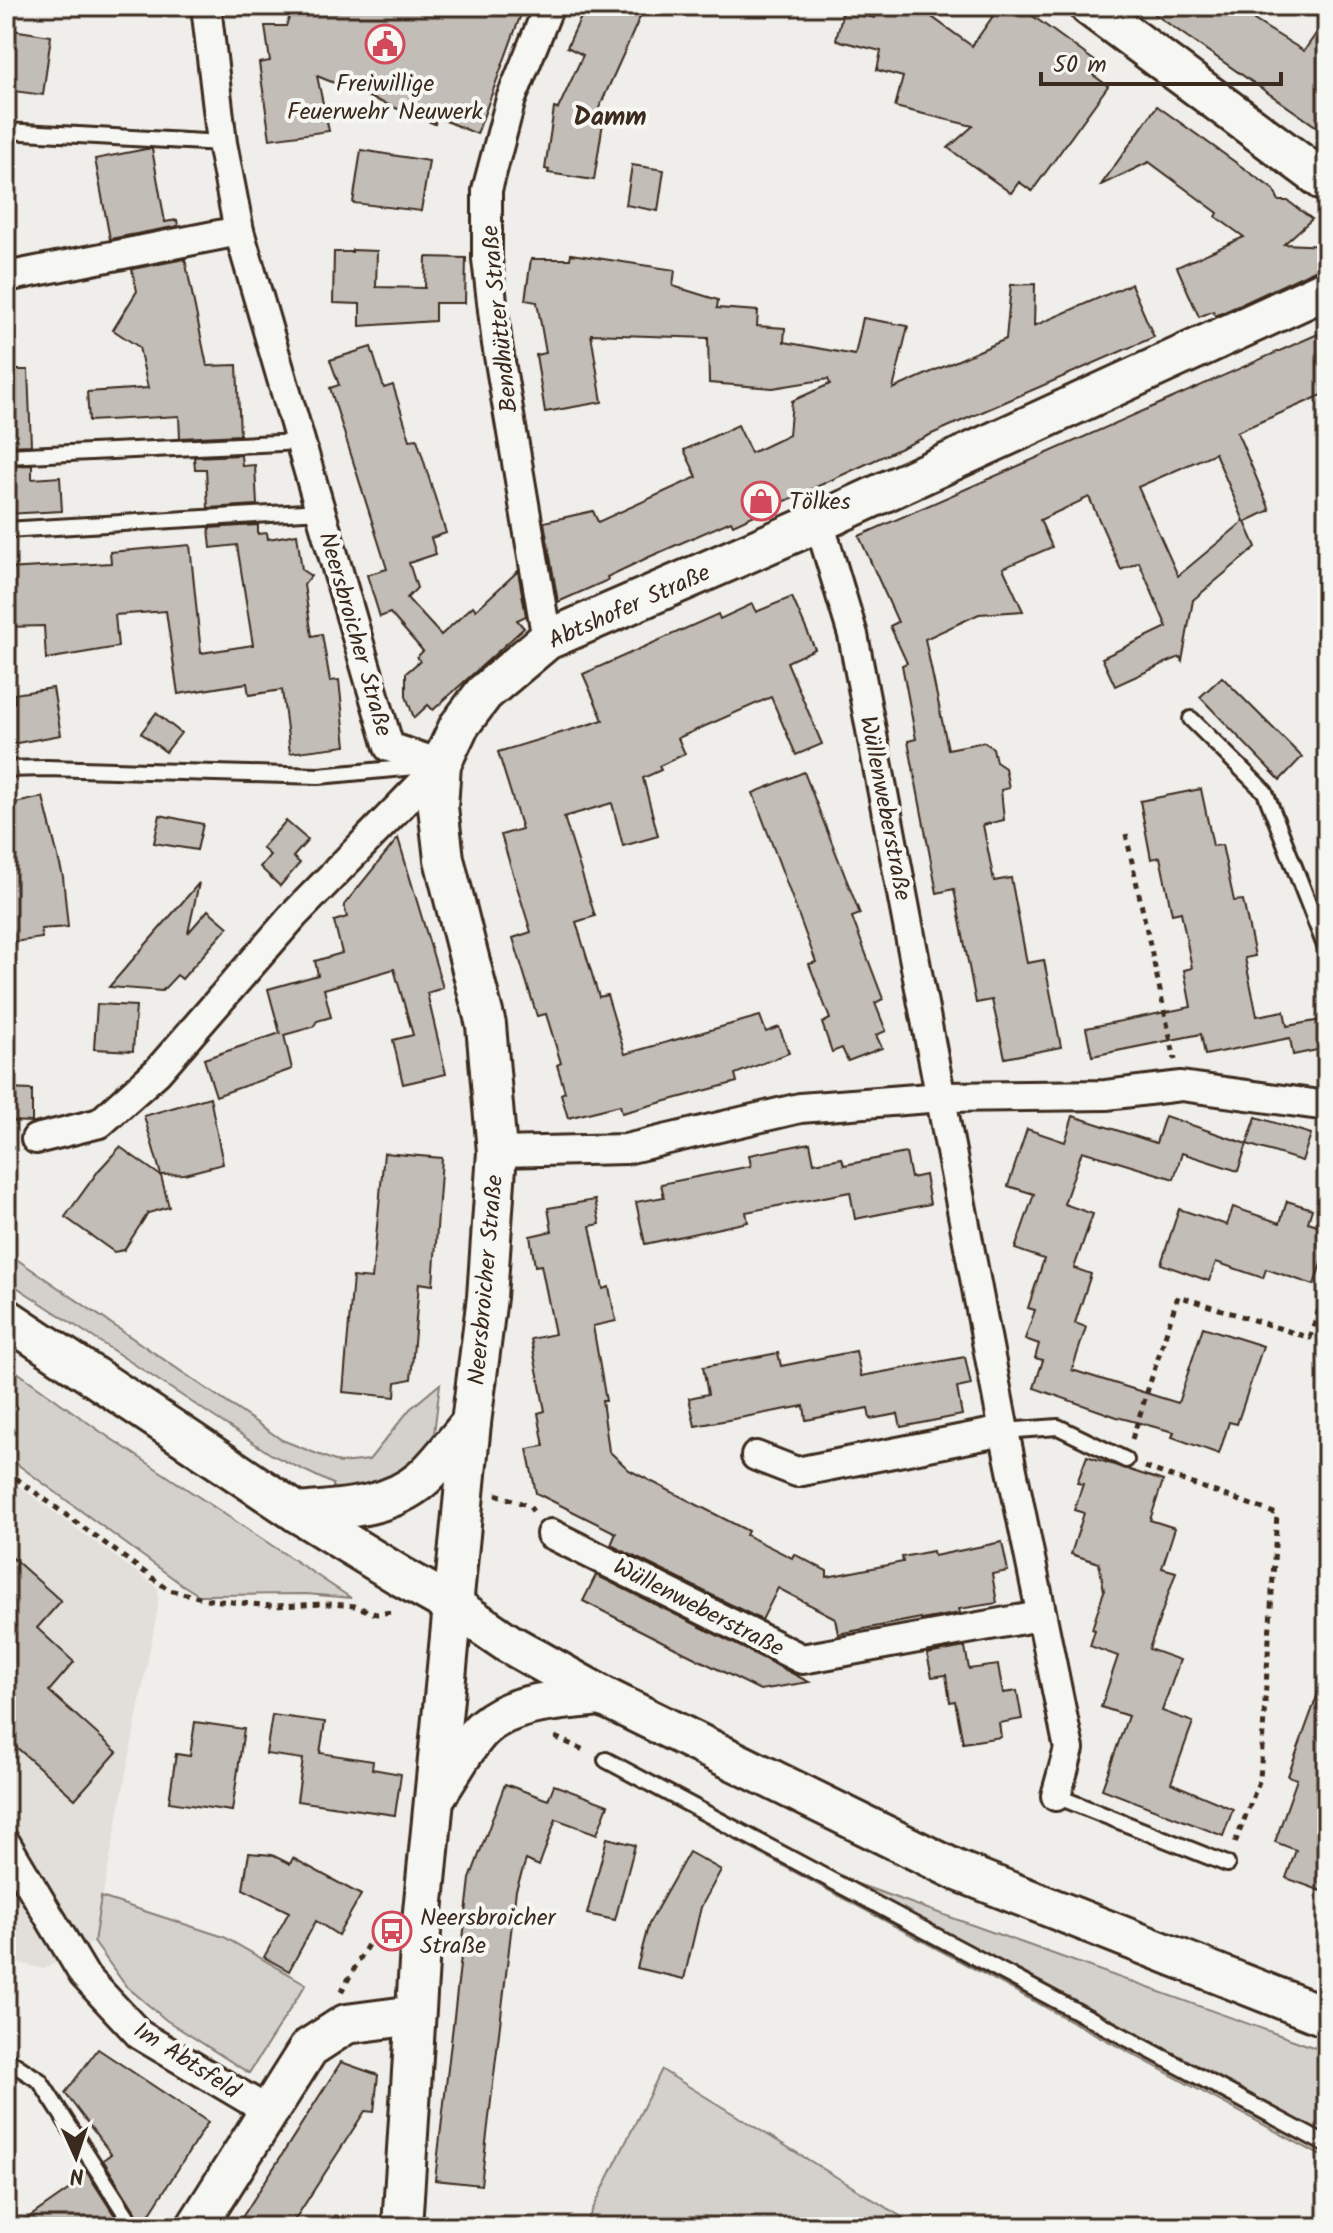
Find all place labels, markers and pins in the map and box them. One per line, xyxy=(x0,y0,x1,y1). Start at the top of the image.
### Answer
public building icon: Freiwillige Feuerwehr Neuwerk xyxy=(364,23,406,65)
place label: Freiwillige Feuerwehr Neuwerk xyxy=(287,65,484,132)
shop icon: Tölkes xyxy=(740,480,782,522)
place label: Tölkes xyxy=(789,483,851,522)
place label: Neersbroicher Straße xyxy=(420,1899,557,1966)
bus stop icon: Neersbroicher Straße xyxy=(371,1910,413,1952)

